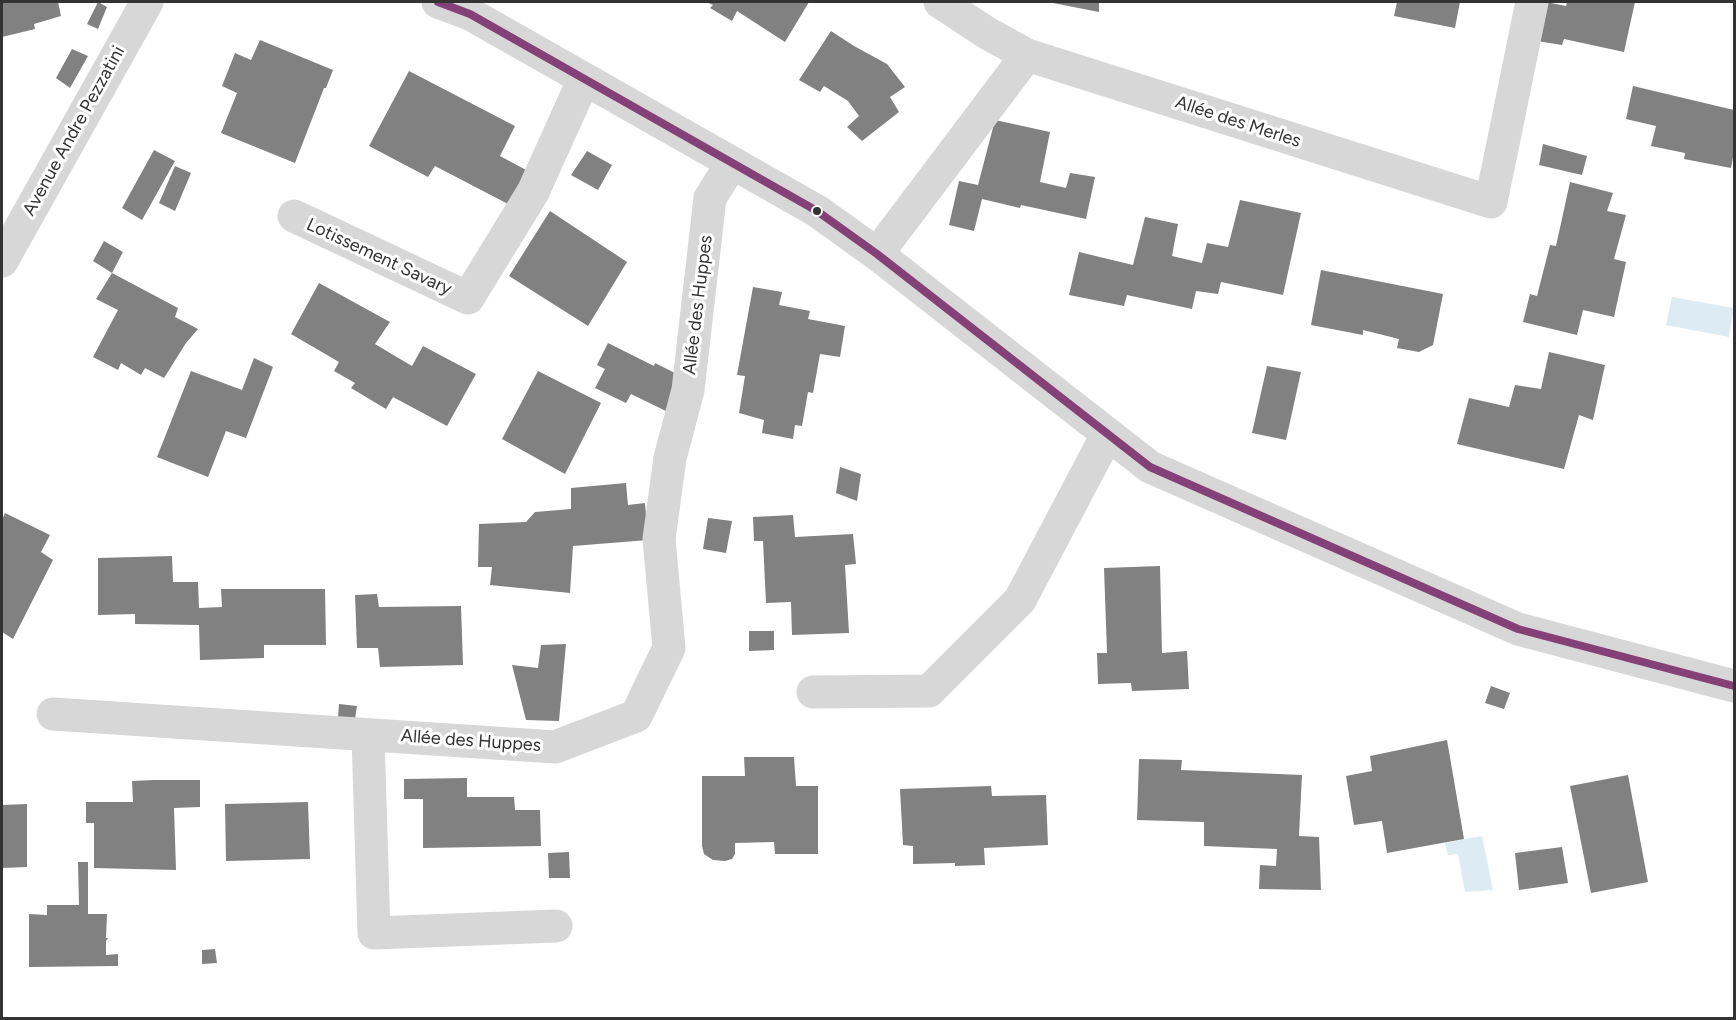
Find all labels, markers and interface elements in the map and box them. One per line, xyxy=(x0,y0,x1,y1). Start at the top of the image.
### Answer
street label: Avenue Andre Pezzatini xyxy=(18,42,130,220)
street label: Allée des Merles xyxy=(1172,92,1304,152)
unlabelled marker xyxy=(811,205,823,217)
street label: Lotissement Savary xyxy=(303,214,455,300)
street label: Allée des Huppes xyxy=(679,234,717,376)
street label: Allée des Huppes xyxy=(400,725,542,757)

